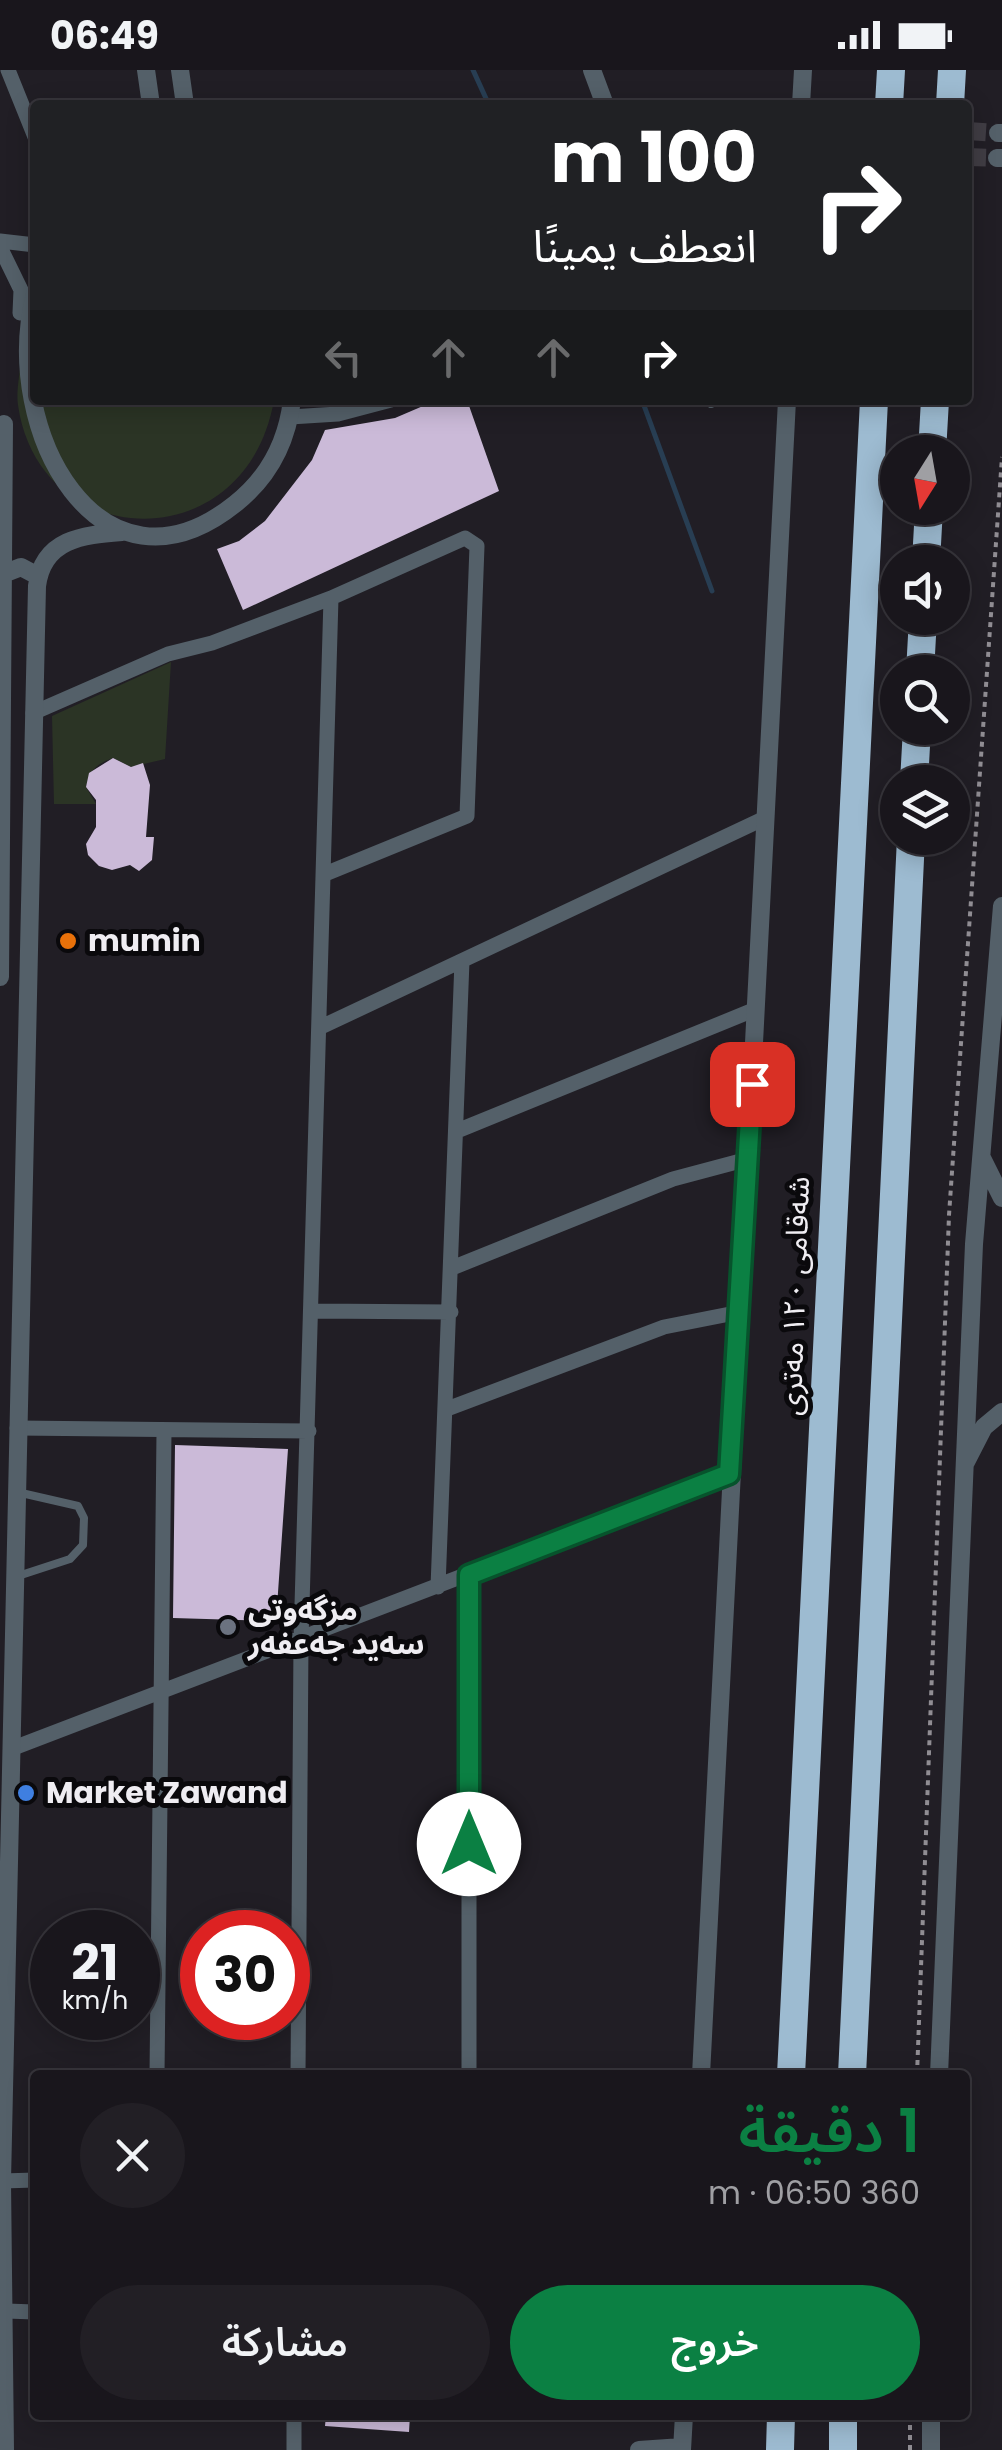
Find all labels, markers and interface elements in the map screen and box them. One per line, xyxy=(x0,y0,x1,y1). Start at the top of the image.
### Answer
text: 06:49 xyxy=(50,9,159,62)
text: 100 m xyxy=(550,108,757,207)
icon: right xyxy=(792,140,922,270)
text: انعطف يمينًا xyxy=(533,215,757,278)
icon: left xyxy=(316,330,371,385)
icon: ahead xyxy=(421,330,476,385)
icon: ahead xyxy=(526,330,581,385)
icon: right xyxy=(631,330,686,385)
north arrow xyxy=(880,435,970,525)
map controls xyxy=(880,435,970,855)
button: sound xyxy=(880,545,970,635)
button: search xyxy=(880,655,970,745)
button: layers xyxy=(880,765,970,855)
place label: mumin xyxy=(88,919,201,962)
marker: mumin xyxy=(57,930,79,952)
pin xyxy=(710,1042,795,1127)
icon: arrive xyxy=(725,1057,780,1112)
street label: شەقامی ١٢٠ مەتری xyxy=(769,1176,820,1416)
place label: مزگەوتی سەید جەعفەر xyxy=(246,1588,425,1665)
marker: مزگەوتی سەید جەعفەر xyxy=(217,1616,239,1638)
place label: Market Zawand xyxy=(46,1771,288,1814)
marker: Market Zawand xyxy=(15,1782,37,1804)
position arrow xyxy=(417,1792,521,1896)
speed limit sign: 30 xyxy=(180,1910,310,2040)
text: 21 xyxy=(71,1927,119,1998)
text: km/h xyxy=(62,1983,128,2018)
text: 1 دقيقة xyxy=(738,2089,920,2173)
button: close xyxy=(80,2103,185,2208)
text: 360 m · 06:50 xyxy=(708,2170,920,2215)
button: مشاركة xyxy=(80,2285,490,2400)
button: خروج xyxy=(510,2285,920,2400)

